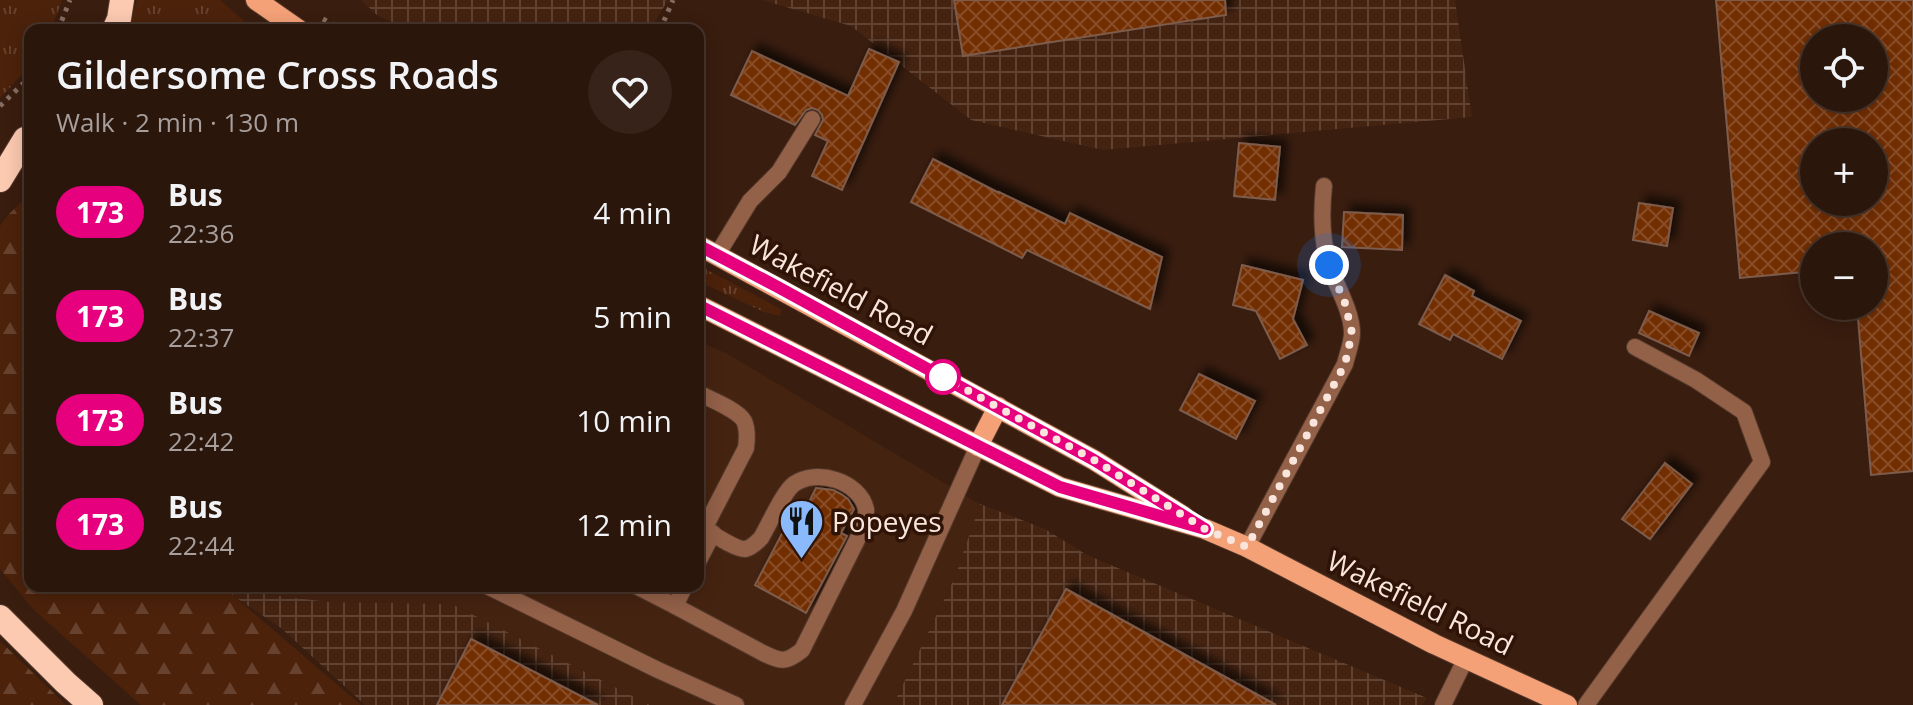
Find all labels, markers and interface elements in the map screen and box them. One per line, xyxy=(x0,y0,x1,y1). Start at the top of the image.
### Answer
map controls xyxy=(1800,24,1888,320)
button: locate xyxy=(1800,24,1888,112)
text: Gildersome Cross Roads xyxy=(56,48,499,100)
button: heart xyxy=(588,50,672,134)
text: Walk · 2 min · 130 m xyxy=(56,104,299,140)
button: + xyxy=(1800,128,1888,216)
text: Bus xyxy=(168,174,223,215)
text: 4 min xyxy=(593,192,672,233)
text: 173 xyxy=(76,193,124,231)
text: 22:36 xyxy=(168,215,234,251)
street label: Wakefield Road xyxy=(743,225,940,353)
button: − xyxy=(1800,232,1888,320)
your location xyxy=(1309,245,1349,285)
text: Bus xyxy=(168,278,223,319)
text: 5 min xyxy=(593,296,672,337)
text: 173 xyxy=(76,297,124,335)
text: 22:37 xyxy=(168,319,234,355)
unlabelled marker xyxy=(926,360,960,394)
text: Bus xyxy=(168,382,223,423)
text: 10 min xyxy=(576,400,672,441)
text: 173 xyxy=(76,401,124,439)
text: 22:42 xyxy=(168,423,234,459)
text: Bus xyxy=(168,486,223,527)
restaurant icon: Popeyes xyxy=(777,498,825,561)
place label: Popeyes xyxy=(832,502,942,540)
text: 12 min xyxy=(576,504,672,545)
text: 173 xyxy=(76,505,124,543)
text: 22:44 xyxy=(168,527,234,563)
street label: Wakefield Road xyxy=(1321,541,1520,664)

